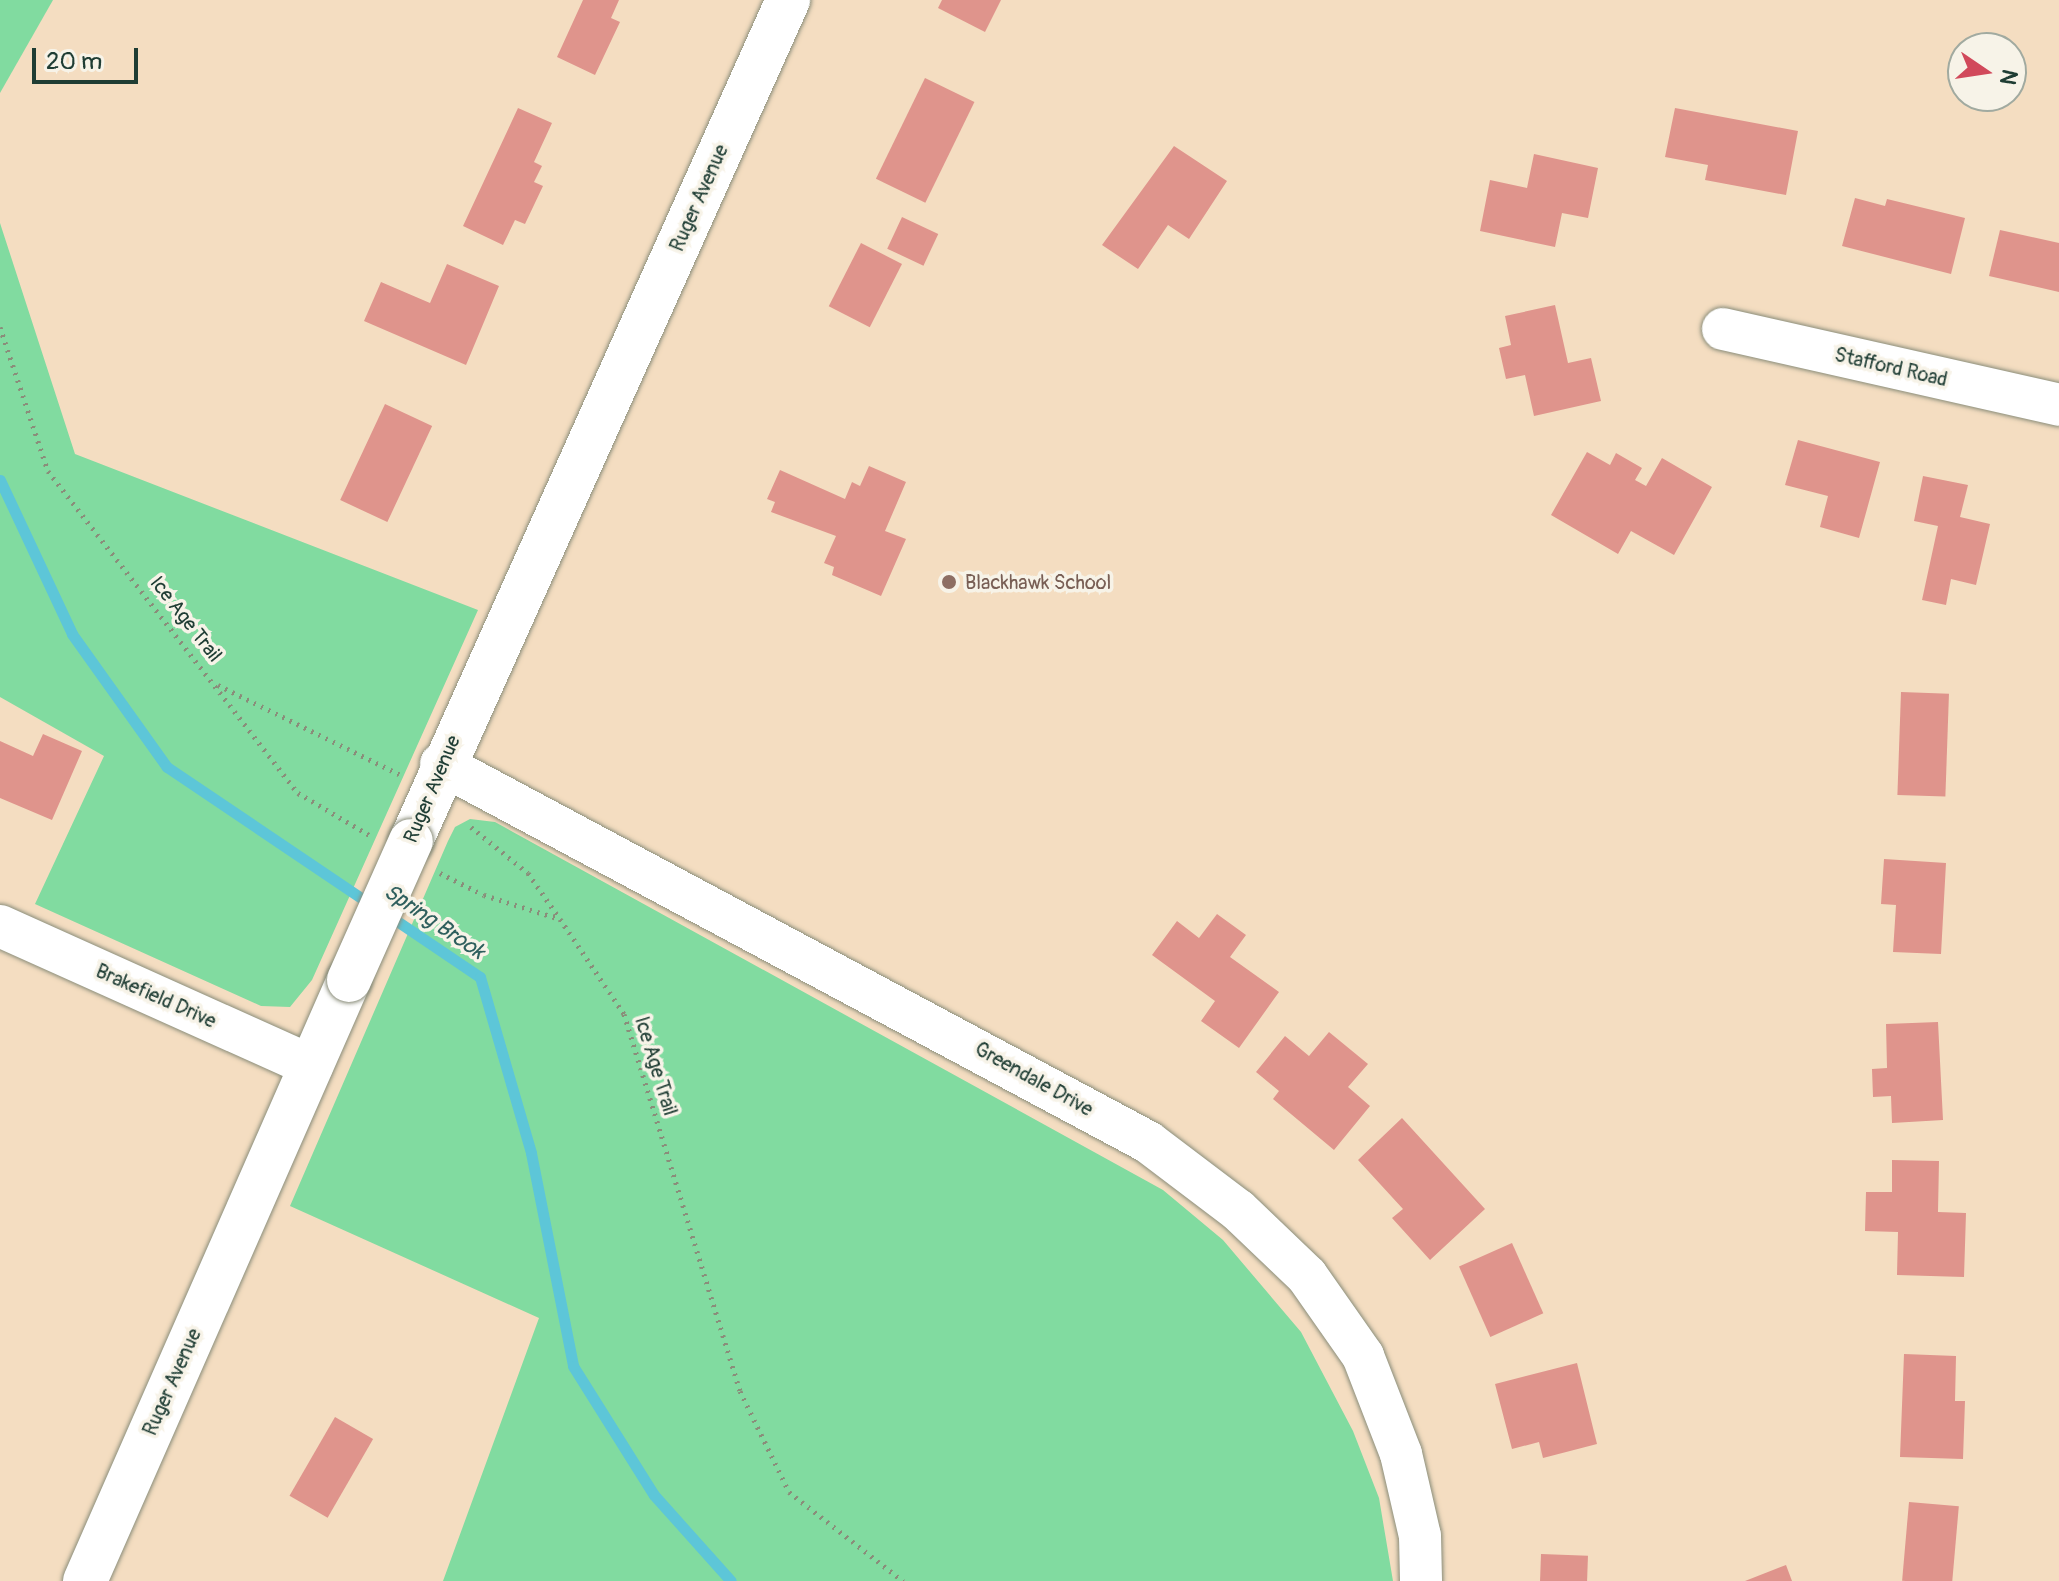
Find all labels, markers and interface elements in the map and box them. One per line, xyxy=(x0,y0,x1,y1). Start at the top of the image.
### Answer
scale bar xyxy=(36,32,142,82)
north arrow xyxy=(1947,32,2027,112)
text: 20 m xyxy=(46,47,102,76)
text: N xyxy=(1993,67,2024,87)
street label: Ruger Avenue xyxy=(665,141,733,255)
street label: Stafford Road xyxy=(1832,342,1950,392)
place label: Blackhawk School xyxy=(965,570,1111,594)
street label: Ice Age Trail xyxy=(145,571,227,667)
marker: Blackhawk School xyxy=(940,573,958,591)
street label: Ruger Avenue xyxy=(399,732,465,846)
water label: Spring Brook xyxy=(379,879,489,965)
street label: Brakefield Drive xyxy=(92,959,220,1033)
street label: Ice Age Trail xyxy=(630,1014,682,1118)
street label: Greendale Drive xyxy=(971,1037,1097,1121)
street label: Ruger Avenue xyxy=(138,1325,206,1439)

